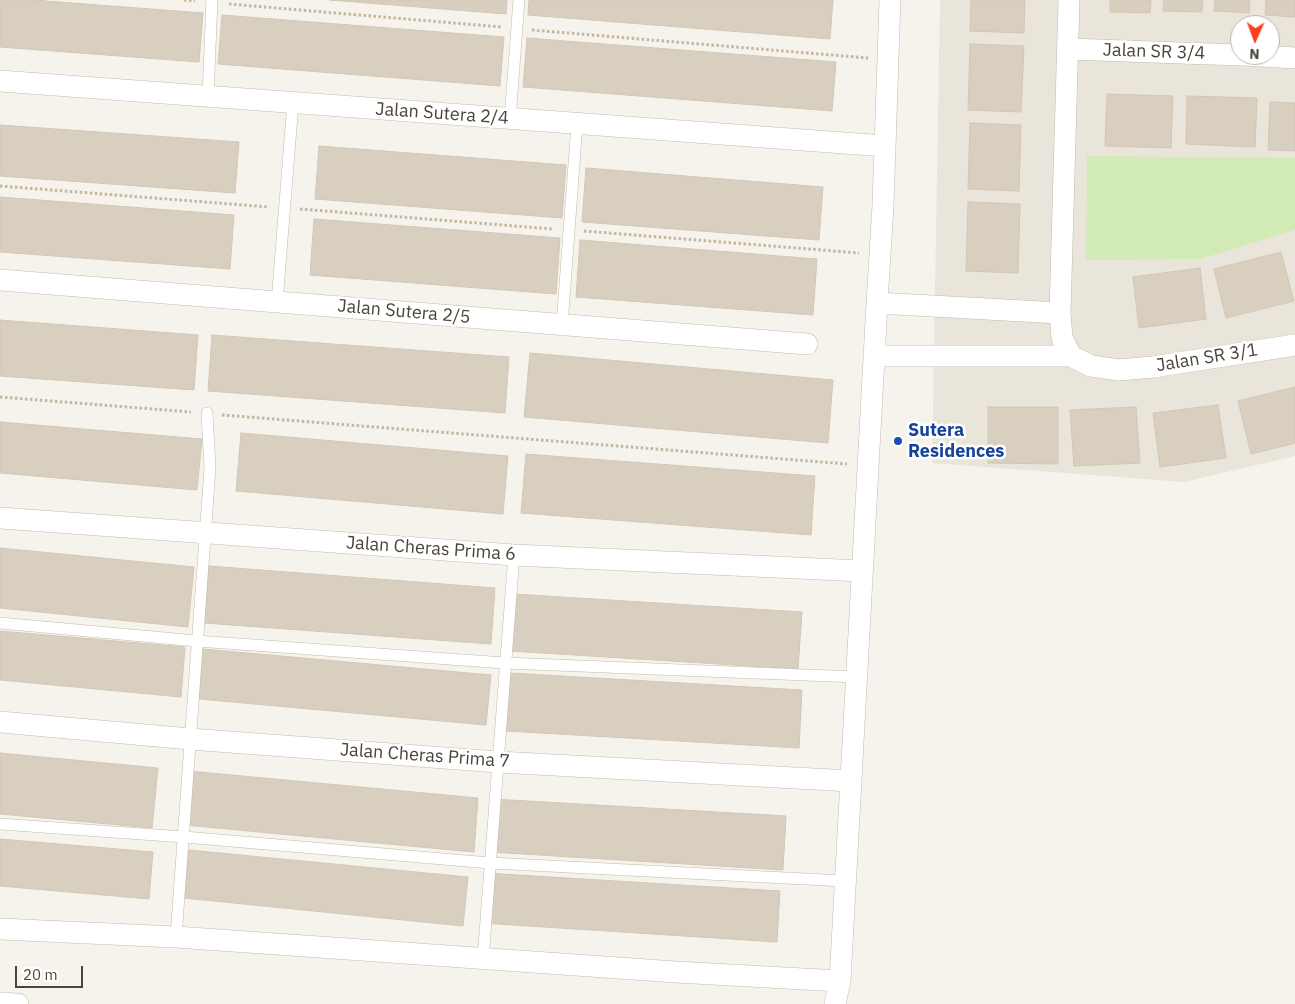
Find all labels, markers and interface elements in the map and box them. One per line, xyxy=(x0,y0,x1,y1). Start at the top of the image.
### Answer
north arrow xyxy=(1230,15,1280,65)
street label: Jalan SR 3/4 xyxy=(1102,39,1206,65)
text: N xyxy=(1249,45,1260,63)
street label: Jalan Sutera 2/4 xyxy=(375,99,509,129)
street label: Jalan Sutera 2/5 xyxy=(337,295,471,329)
street label: Jalan SR 3/1 xyxy=(1155,339,1259,377)
place label: Sutera Residences xyxy=(908,420,1004,462)
marker: Sutera Residences xyxy=(892,435,904,447)
street label: Jalan Cheras Prima 6 xyxy=(345,532,517,566)
street label: Jalan Cheras Prima 7 xyxy=(339,739,511,773)
scale bar xyxy=(18,956,85,988)
text: 20 m xyxy=(23,965,58,984)

